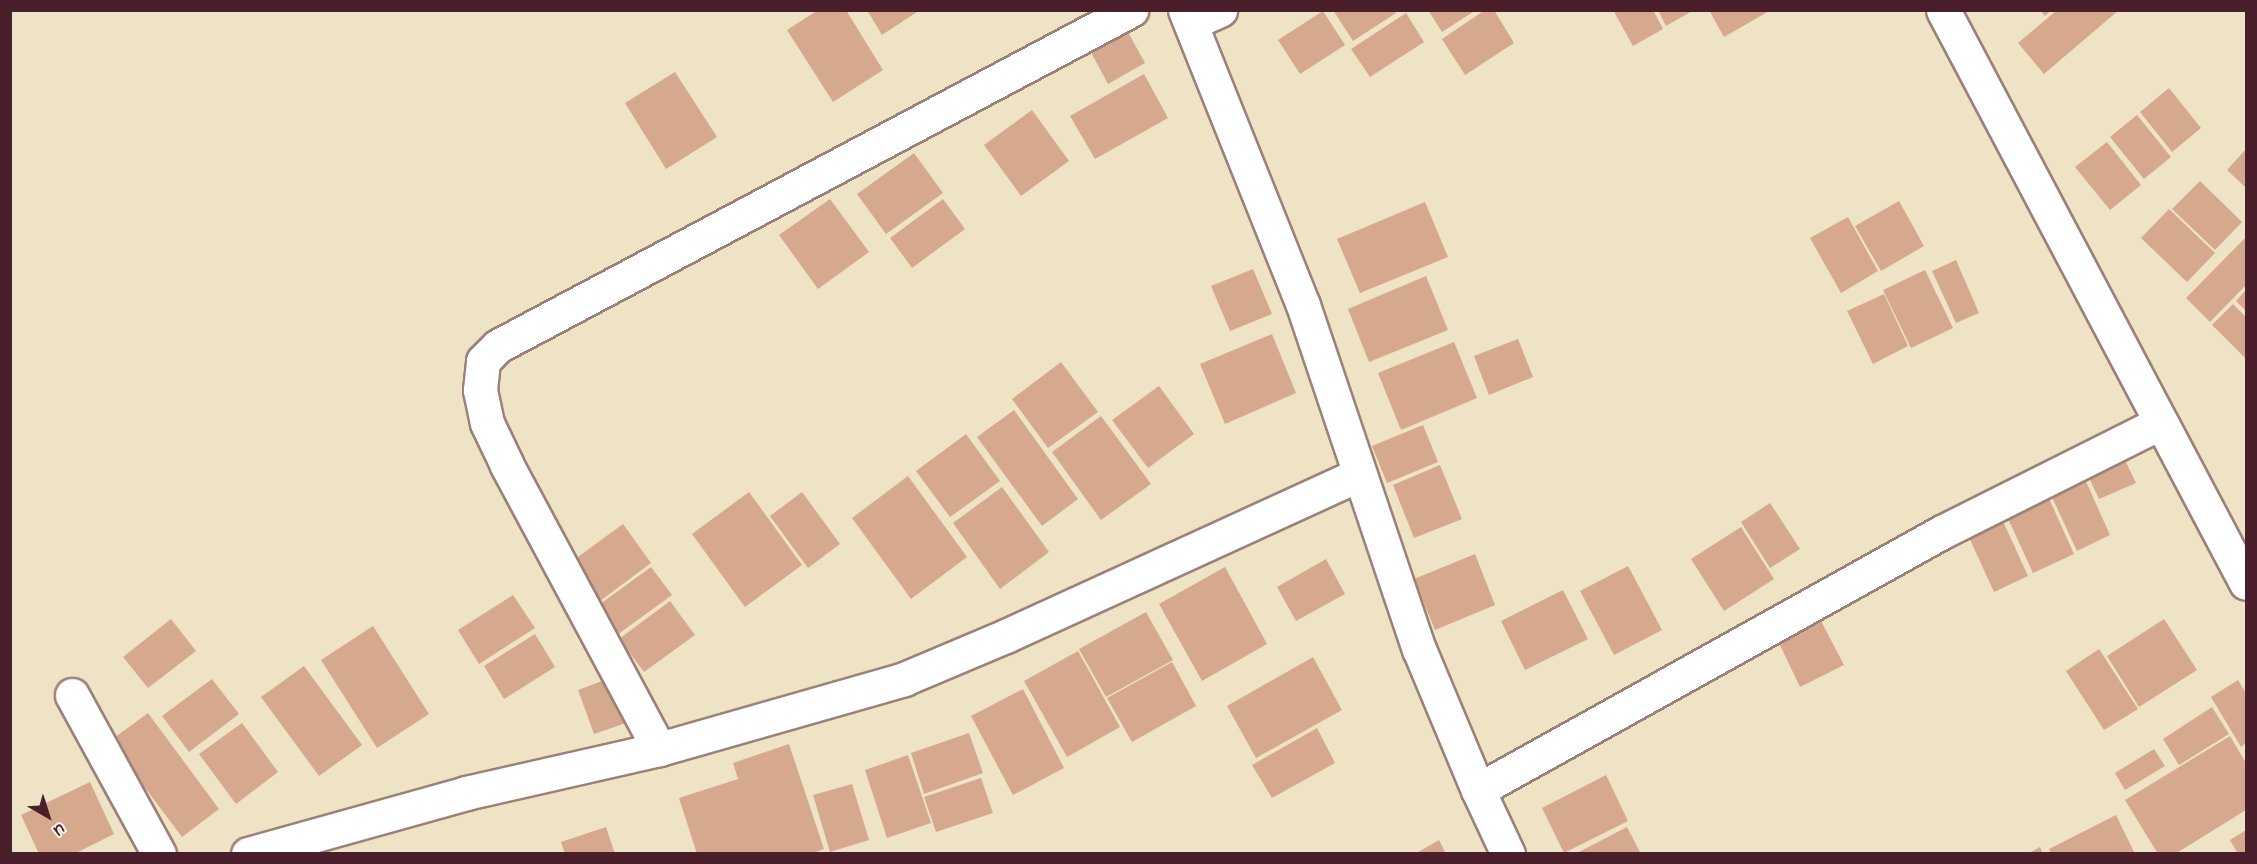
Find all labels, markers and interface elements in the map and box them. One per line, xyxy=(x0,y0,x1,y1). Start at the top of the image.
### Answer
north arrow xyxy=(18,786,78,846)
text: U xyxy=(49,819,70,841)

